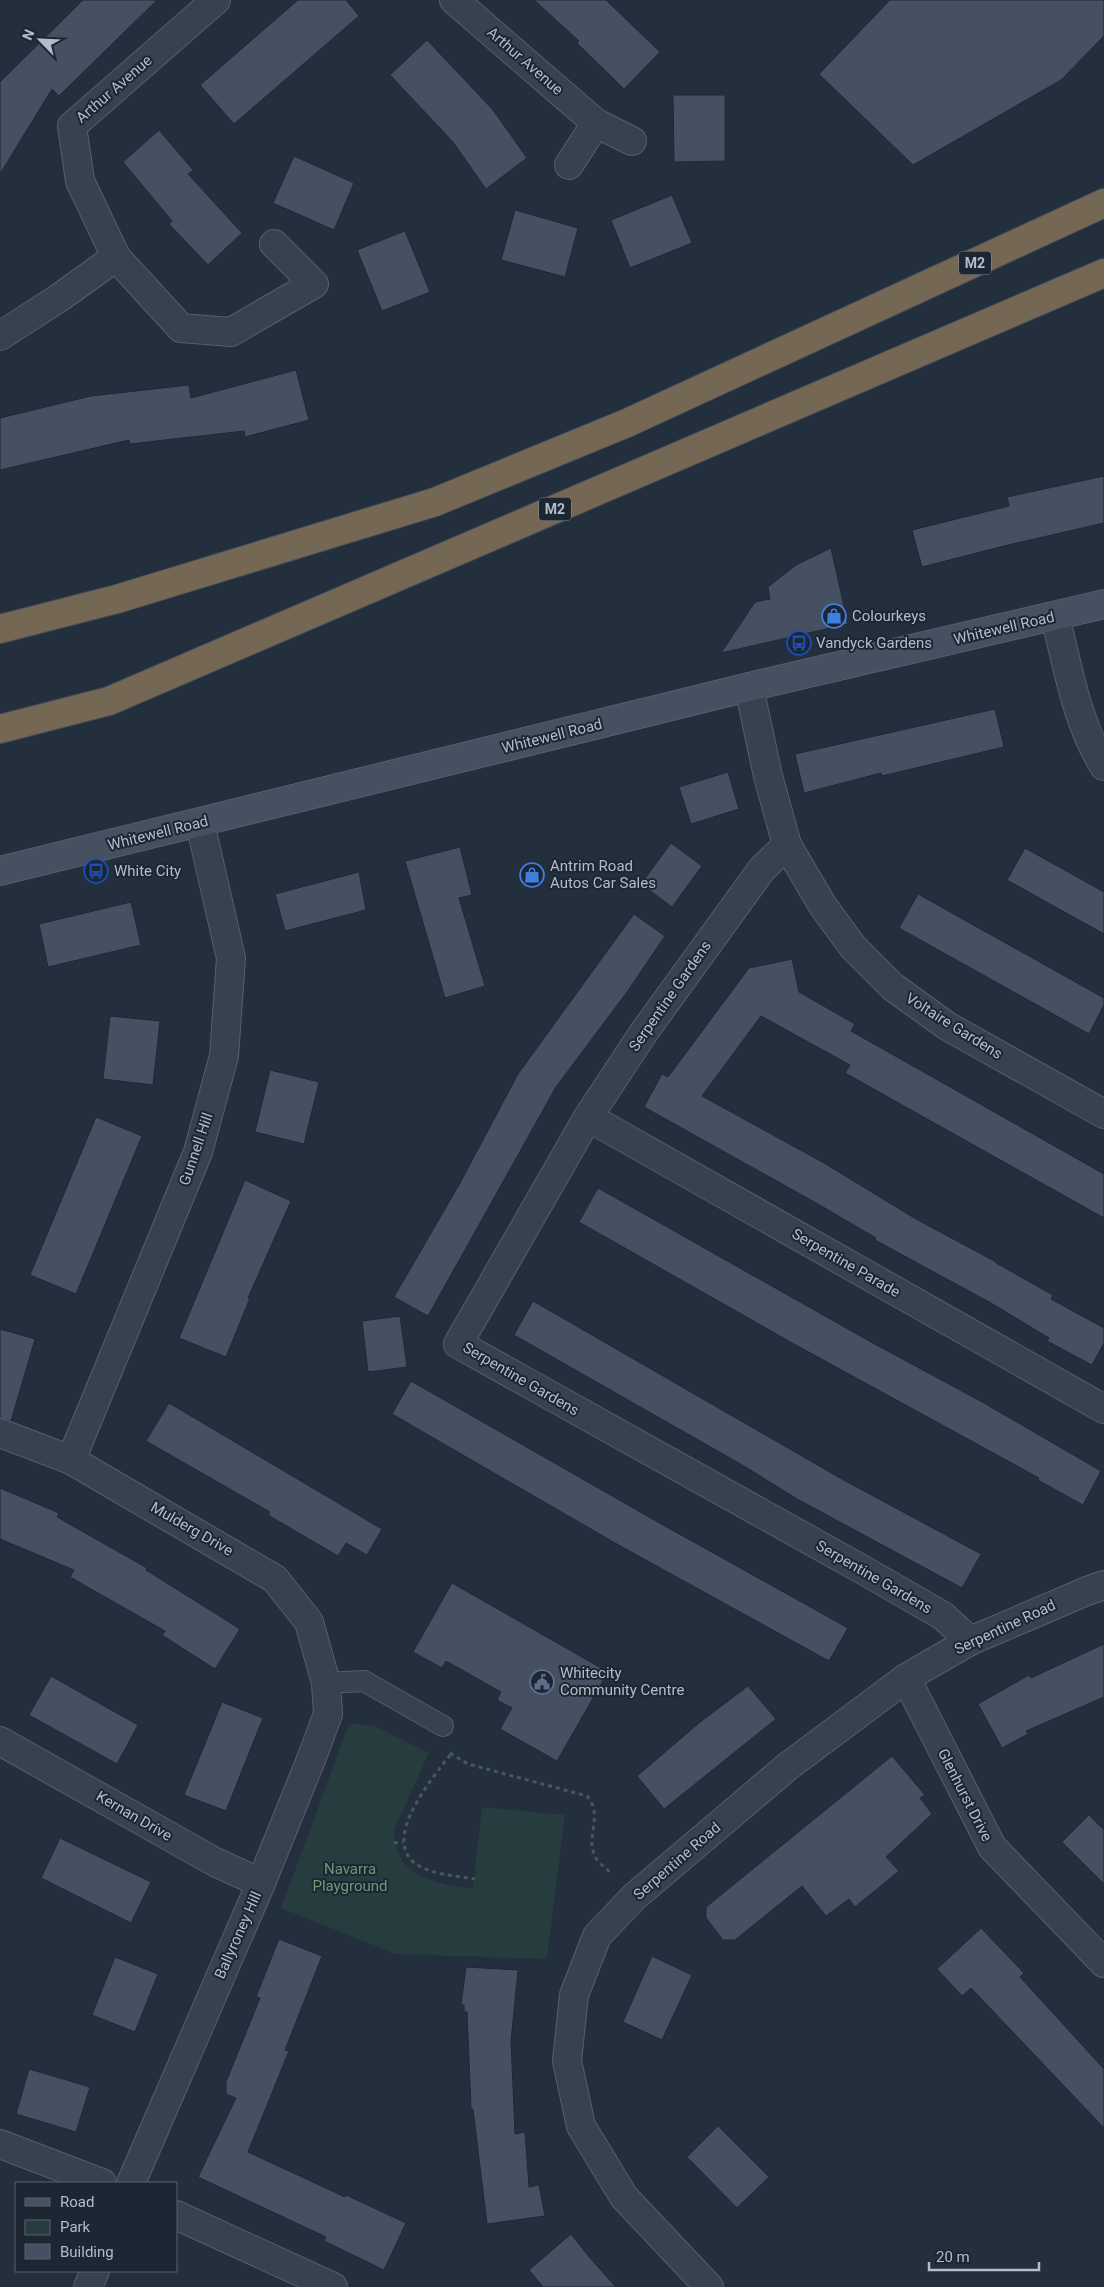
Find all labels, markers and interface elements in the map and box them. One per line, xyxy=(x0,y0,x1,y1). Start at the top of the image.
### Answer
north arrow xyxy=(15,15,65,65)
street label: Arthur Avenue xyxy=(483,23,567,99)
text: N xyxy=(19,27,37,42)
street label: Arthur Avenue xyxy=(72,51,156,127)
road number: M2 xyxy=(959,252,991,274)
road number: M2 xyxy=(539,498,571,520)
shop icon: Colourkeys xyxy=(821,603,847,629)
place label: Colourkeys xyxy=(852,607,926,625)
street label: Whitewell Road xyxy=(952,608,1056,648)
bus stop icon: Vandyck Gardens xyxy=(786,630,812,656)
place label: Vandyck Gardens xyxy=(816,634,932,652)
street label: Whitewell Road xyxy=(500,715,604,757)
street label: Whitewell Road xyxy=(106,812,210,854)
place label: Antrim Road Autos Car Sales xyxy=(550,857,656,892)
bus stop icon: White City xyxy=(83,858,109,884)
place label: White City xyxy=(114,862,181,880)
shop icon: Antrim Road Autos Car Sales xyxy=(519,862,545,888)
street label: Serpentine Gardens xyxy=(625,937,715,1055)
street label: Voltaire Gardens xyxy=(902,989,1006,1063)
street label: Gunnell Hill xyxy=(175,1110,217,1188)
street label: Serpentine Parade xyxy=(789,1225,903,1301)
street label: Serpentine Gardens xyxy=(460,1338,582,1420)
street label: Mulderg Drive xyxy=(148,1498,236,1560)
street label: Serpentine Gardens xyxy=(813,1536,935,1618)
street label: Serpentine Road xyxy=(952,1596,1058,1658)
place label: Whitecity Community Centre xyxy=(560,1664,684,1699)
public building icon: Whitecity Community Centre xyxy=(529,1669,555,1695)
street label: Glenhurst Drive xyxy=(934,1746,996,1844)
street label: Kernan Drive xyxy=(93,1787,175,1845)
street label: Serpentine Road xyxy=(630,1818,724,1904)
park label: Navarra Playground xyxy=(312,1860,388,1895)
street label: Ballyroney Hill xyxy=(211,1888,265,1982)
legend xyxy=(15,2182,178,2272)
text: Road xyxy=(60,2193,94,2211)
text: Park xyxy=(60,2218,91,2236)
scale bar xyxy=(929,2240,1039,2272)
text: Building xyxy=(60,2243,114,2261)
text: 20 m xyxy=(936,2248,970,2266)

